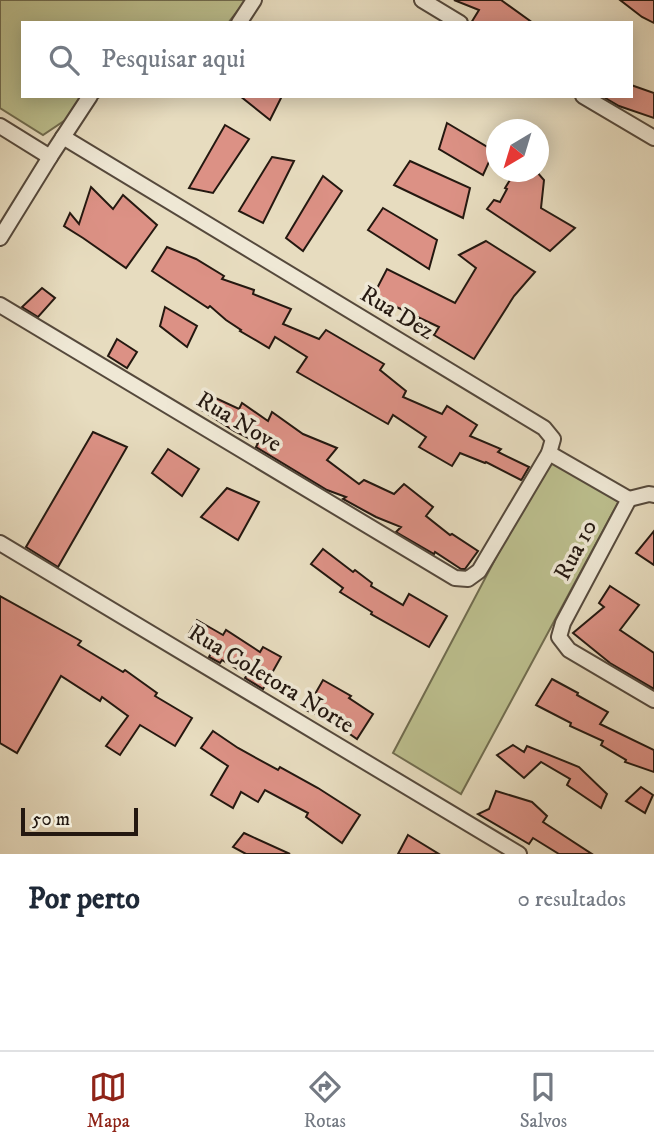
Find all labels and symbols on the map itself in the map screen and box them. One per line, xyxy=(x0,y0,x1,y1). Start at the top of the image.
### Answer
north arrow xyxy=(486,119,549,182)
street label: Rua Dez xyxy=(355,279,440,347)
street label: Rua Nove xyxy=(191,385,287,459)
street label: Rua 10 xyxy=(548,514,604,586)
street label: Rua Coletora Norte xyxy=(183,618,360,740)
scale bar xyxy=(21,805,138,837)

